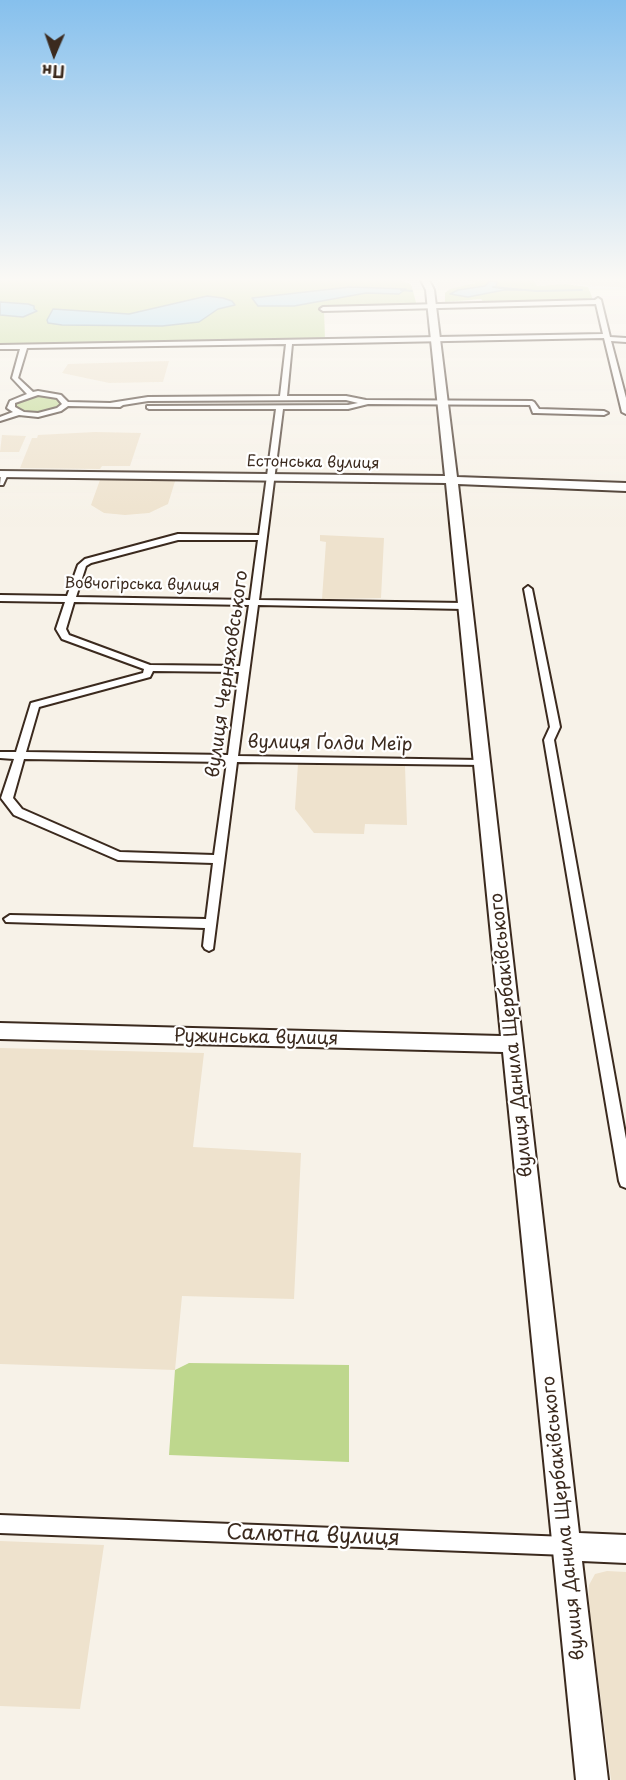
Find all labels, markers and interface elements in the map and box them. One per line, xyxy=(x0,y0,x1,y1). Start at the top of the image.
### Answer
north arrow xyxy=(24,24,84,84)
text: Пн xyxy=(41,60,65,84)
street label: Естонська вулиця xyxy=(246,453,380,473)
street label: вулиця Черняховського xyxy=(203,569,253,779)
street label: Вовчогірська вулиця xyxy=(64,575,220,595)
street label: вулиця Ґолди Меїр xyxy=(247,732,413,756)
street label: вулиця Данила Щербаківського xyxy=(486,892,538,1178)
street label: Ружинська вулиця xyxy=(174,1026,338,1050)
street label: вулиця Данила Щербаківського xyxy=(538,1375,590,1661)
street label: Салютна вулиця xyxy=(226,1520,400,1552)

